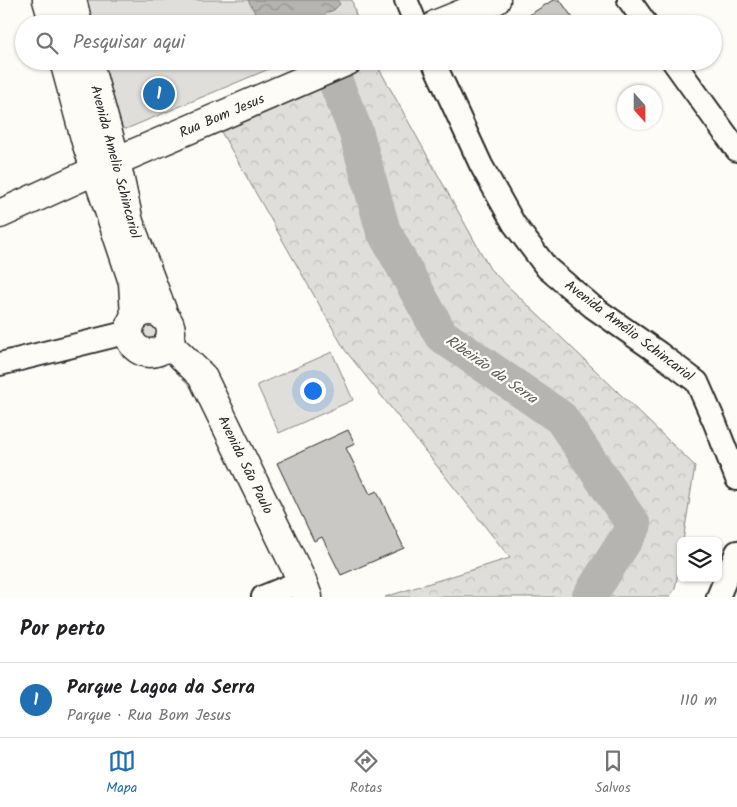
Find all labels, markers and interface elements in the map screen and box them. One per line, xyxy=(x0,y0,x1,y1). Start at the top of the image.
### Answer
search box xyxy=(15,15,722,70)
text: Pesquisar aqui xyxy=(73,28,185,58)
icon: search xyxy=(33,29,61,57)
pin: 1 xyxy=(143,75,175,113)
street label: Avenida Amelio Schincariol xyxy=(84,83,146,242)
north arrow xyxy=(617,85,662,130)
street label: Rua Bom Jesus xyxy=(176,88,268,144)
street label: Avenida Amélio Schincariol xyxy=(559,275,699,388)
water label: Ribeirão da Serra xyxy=(440,329,543,411)
your location xyxy=(300,378,326,404)
street label: Avenida São Paulo xyxy=(212,412,278,518)
map controls xyxy=(677,537,722,582)
button: layers xyxy=(677,537,722,582)
text: Por perto xyxy=(20,613,105,646)
text: Parque Lagoa da Serra xyxy=(67,673,255,703)
text: 1 xyxy=(34,688,38,713)
text: 110 m xyxy=(680,688,717,713)
text: Parque · Rua Bom Jesus xyxy=(67,703,231,728)
tab: Mapa xyxy=(106,747,137,799)
tab: Rotas xyxy=(350,747,382,799)
tab: Salvos xyxy=(595,747,631,799)

